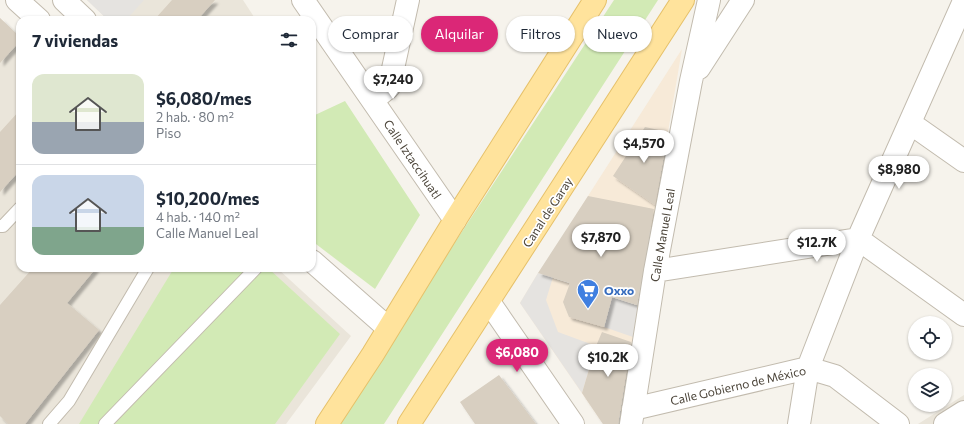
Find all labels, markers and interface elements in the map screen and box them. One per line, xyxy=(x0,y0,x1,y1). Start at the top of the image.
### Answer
chip: Comprar xyxy=(328,16,413,52)
chip: Alquilar xyxy=(421,16,498,52)
chip: Filtros xyxy=(506,16,575,52)
chip: Nuevo xyxy=(583,16,652,52)
icon: filters xyxy=(278,29,300,51)
text: 7 viviendas xyxy=(32,30,118,51)
pin: $7,240 xyxy=(360,66,426,100)
text: $7,240 xyxy=(373,71,413,87)
text: $6,080/mes xyxy=(156,88,252,109)
icon: home xyxy=(64,90,112,138)
text: 2 hab. · 80 m² xyxy=(156,109,234,125)
street label: Calle Iztaccihuatl xyxy=(381,117,445,201)
text: Piso xyxy=(156,125,181,141)
pin: $4,570 xyxy=(611,130,677,164)
text: $4,570 xyxy=(623,135,665,151)
pin: $8,980 xyxy=(866,156,932,190)
text: $8,980 xyxy=(877,161,921,177)
street label: Canal de Garay xyxy=(519,174,575,250)
street label: Calle Manuel Leal xyxy=(647,187,677,283)
text: $10,200/mes xyxy=(156,188,259,209)
icon: home xyxy=(64,191,112,239)
text: 4 hab. · 140 m² xyxy=(156,209,240,225)
pin: $7,870 xyxy=(568,224,634,258)
text: Calle Manuel Leal xyxy=(156,225,259,241)
text: $7,870 xyxy=(581,229,621,245)
pin: $12.7K xyxy=(784,229,850,263)
text: $12.7K xyxy=(797,234,837,250)
supermarket icon: Oxxo xyxy=(575,277,601,310)
place label: Oxxo xyxy=(604,283,634,297)
map controls xyxy=(908,316,952,412)
button: locate xyxy=(908,316,952,360)
pin: $6,080 xyxy=(484,339,550,373)
text: $6,080 xyxy=(495,344,539,360)
pin: $10.2K xyxy=(575,344,641,378)
text: $10.2K xyxy=(587,349,629,365)
street label: Calle Gobierno de México xyxy=(669,363,807,407)
button: layers xyxy=(908,368,952,412)

